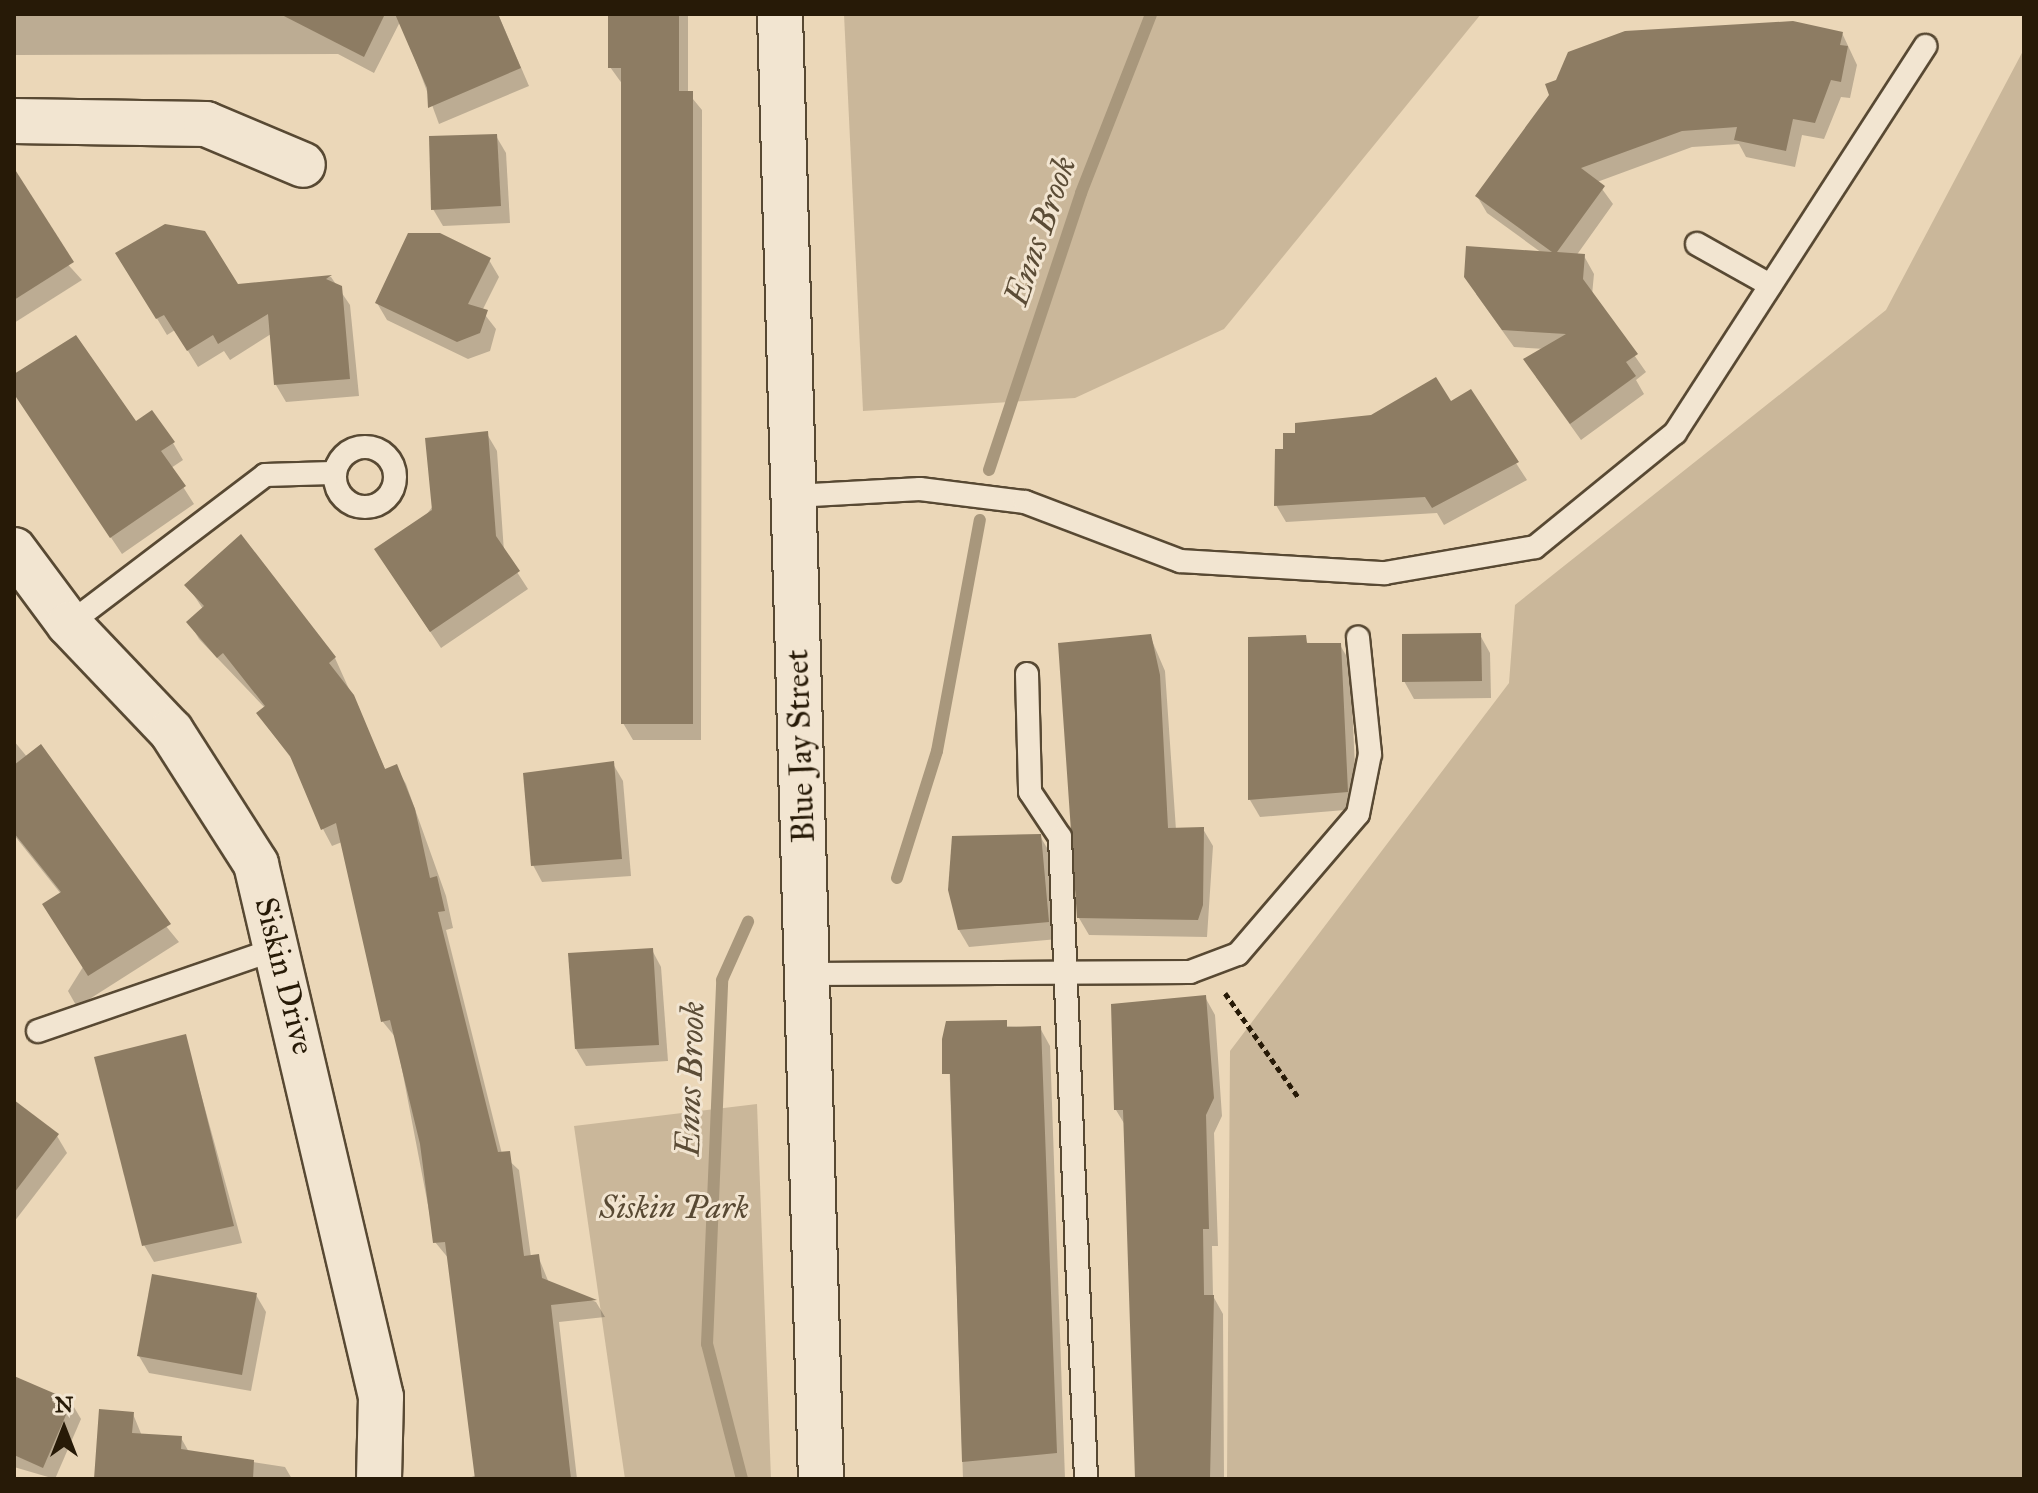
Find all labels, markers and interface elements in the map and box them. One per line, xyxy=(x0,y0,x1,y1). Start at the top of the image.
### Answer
water label: Enns Brook xyxy=(995,151,1085,311)
street label: Blue Jay Street xyxy=(778,649,824,843)
street label: Siskin Drive xyxy=(246,893,322,1059)
water label: Enns Brook xyxy=(667,1001,713,1157)
park label: Siskin Park xyxy=(599,1189,749,1227)
north arrow xyxy=(24,1389,104,1469)
text: N xyxy=(55,1391,73,1418)

